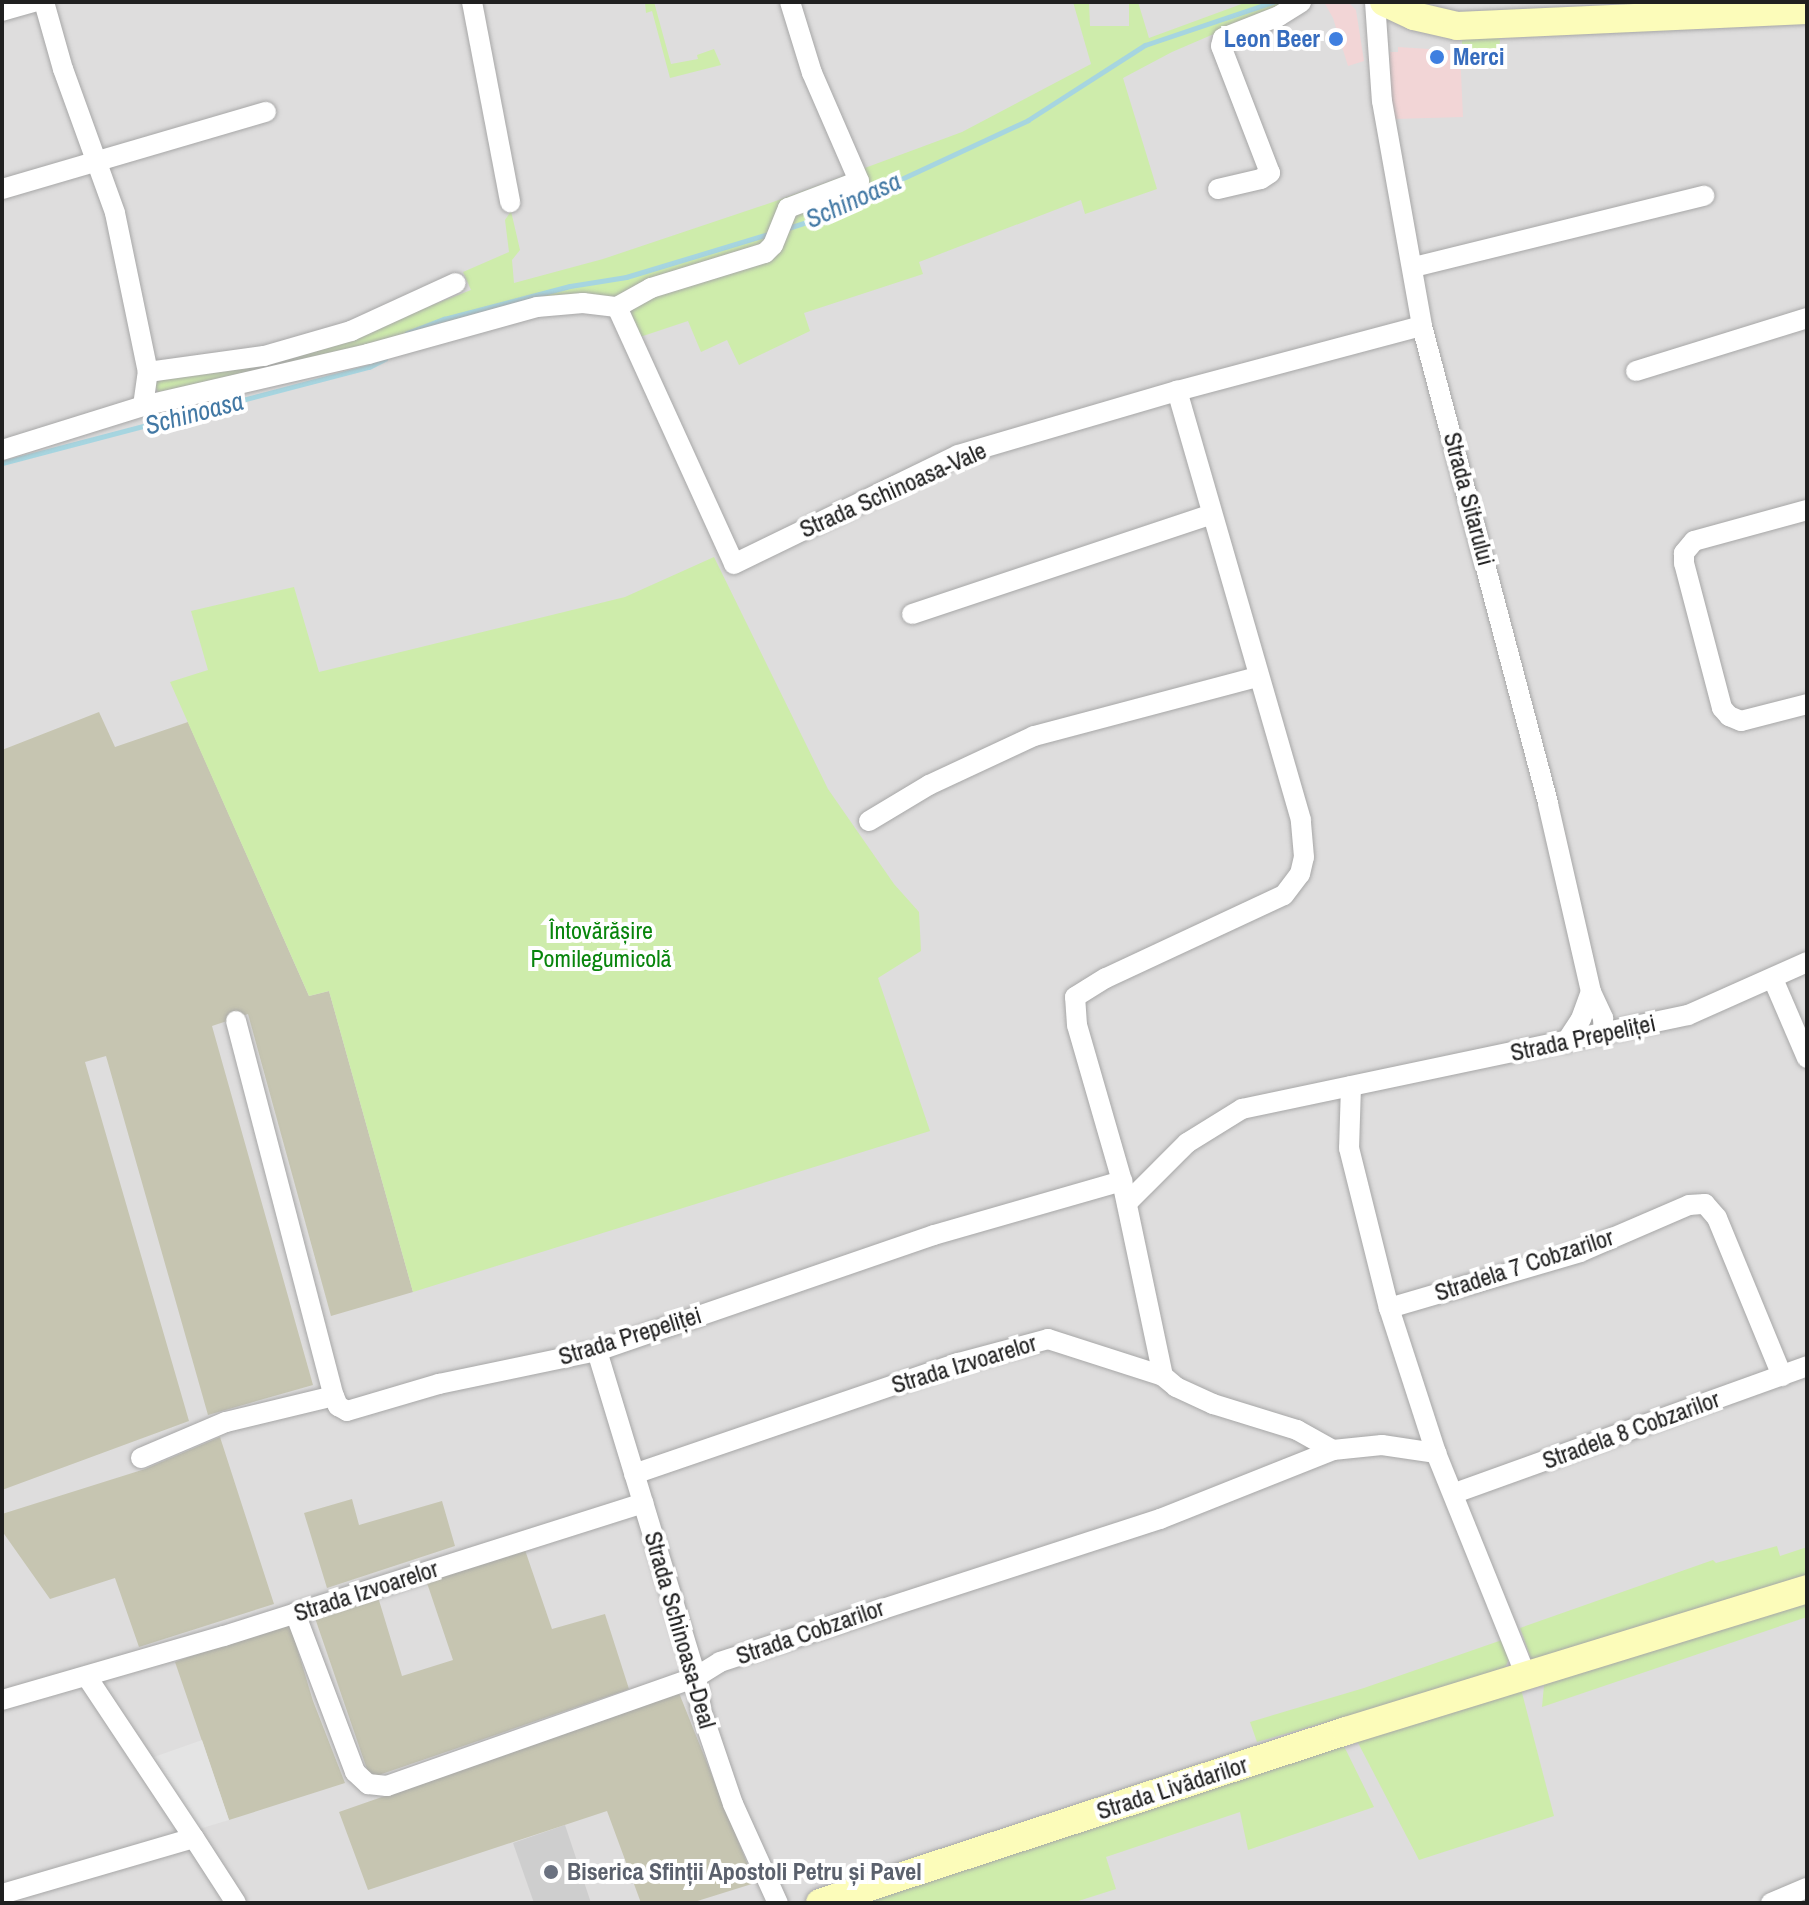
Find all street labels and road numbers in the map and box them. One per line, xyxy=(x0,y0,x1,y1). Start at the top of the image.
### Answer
street label: Strada Sitarului xyxy=(1437,429,1501,569)
street label: Strada Schinoasa-Vale xyxy=(795,436,991,544)
street label: Strada Prepeliței xyxy=(1508,1009,1658,1067)
street label: Stradela 7 Cobzarilor xyxy=(1431,1223,1617,1307)
street label: Strada Prepeliței xyxy=(555,1301,705,1371)
street label: Strada Izvoarelor xyxy=(888,1328,1040,1400)
street label: Stradela 8 Cobzarilor xyxy=(1539,1385,1723,1475)
street label: Strada Schinoasa-Deal xyxy=(638,1528,722,1732)
street label: Strada Izvoarelor xyxy=(290,1554,442,1628)
street label: Strada Cobzarilor xyxy=(732,1593,888,1671)
street label: Strada Livădarilor xyxy=(1093,1750,1251,1826)

